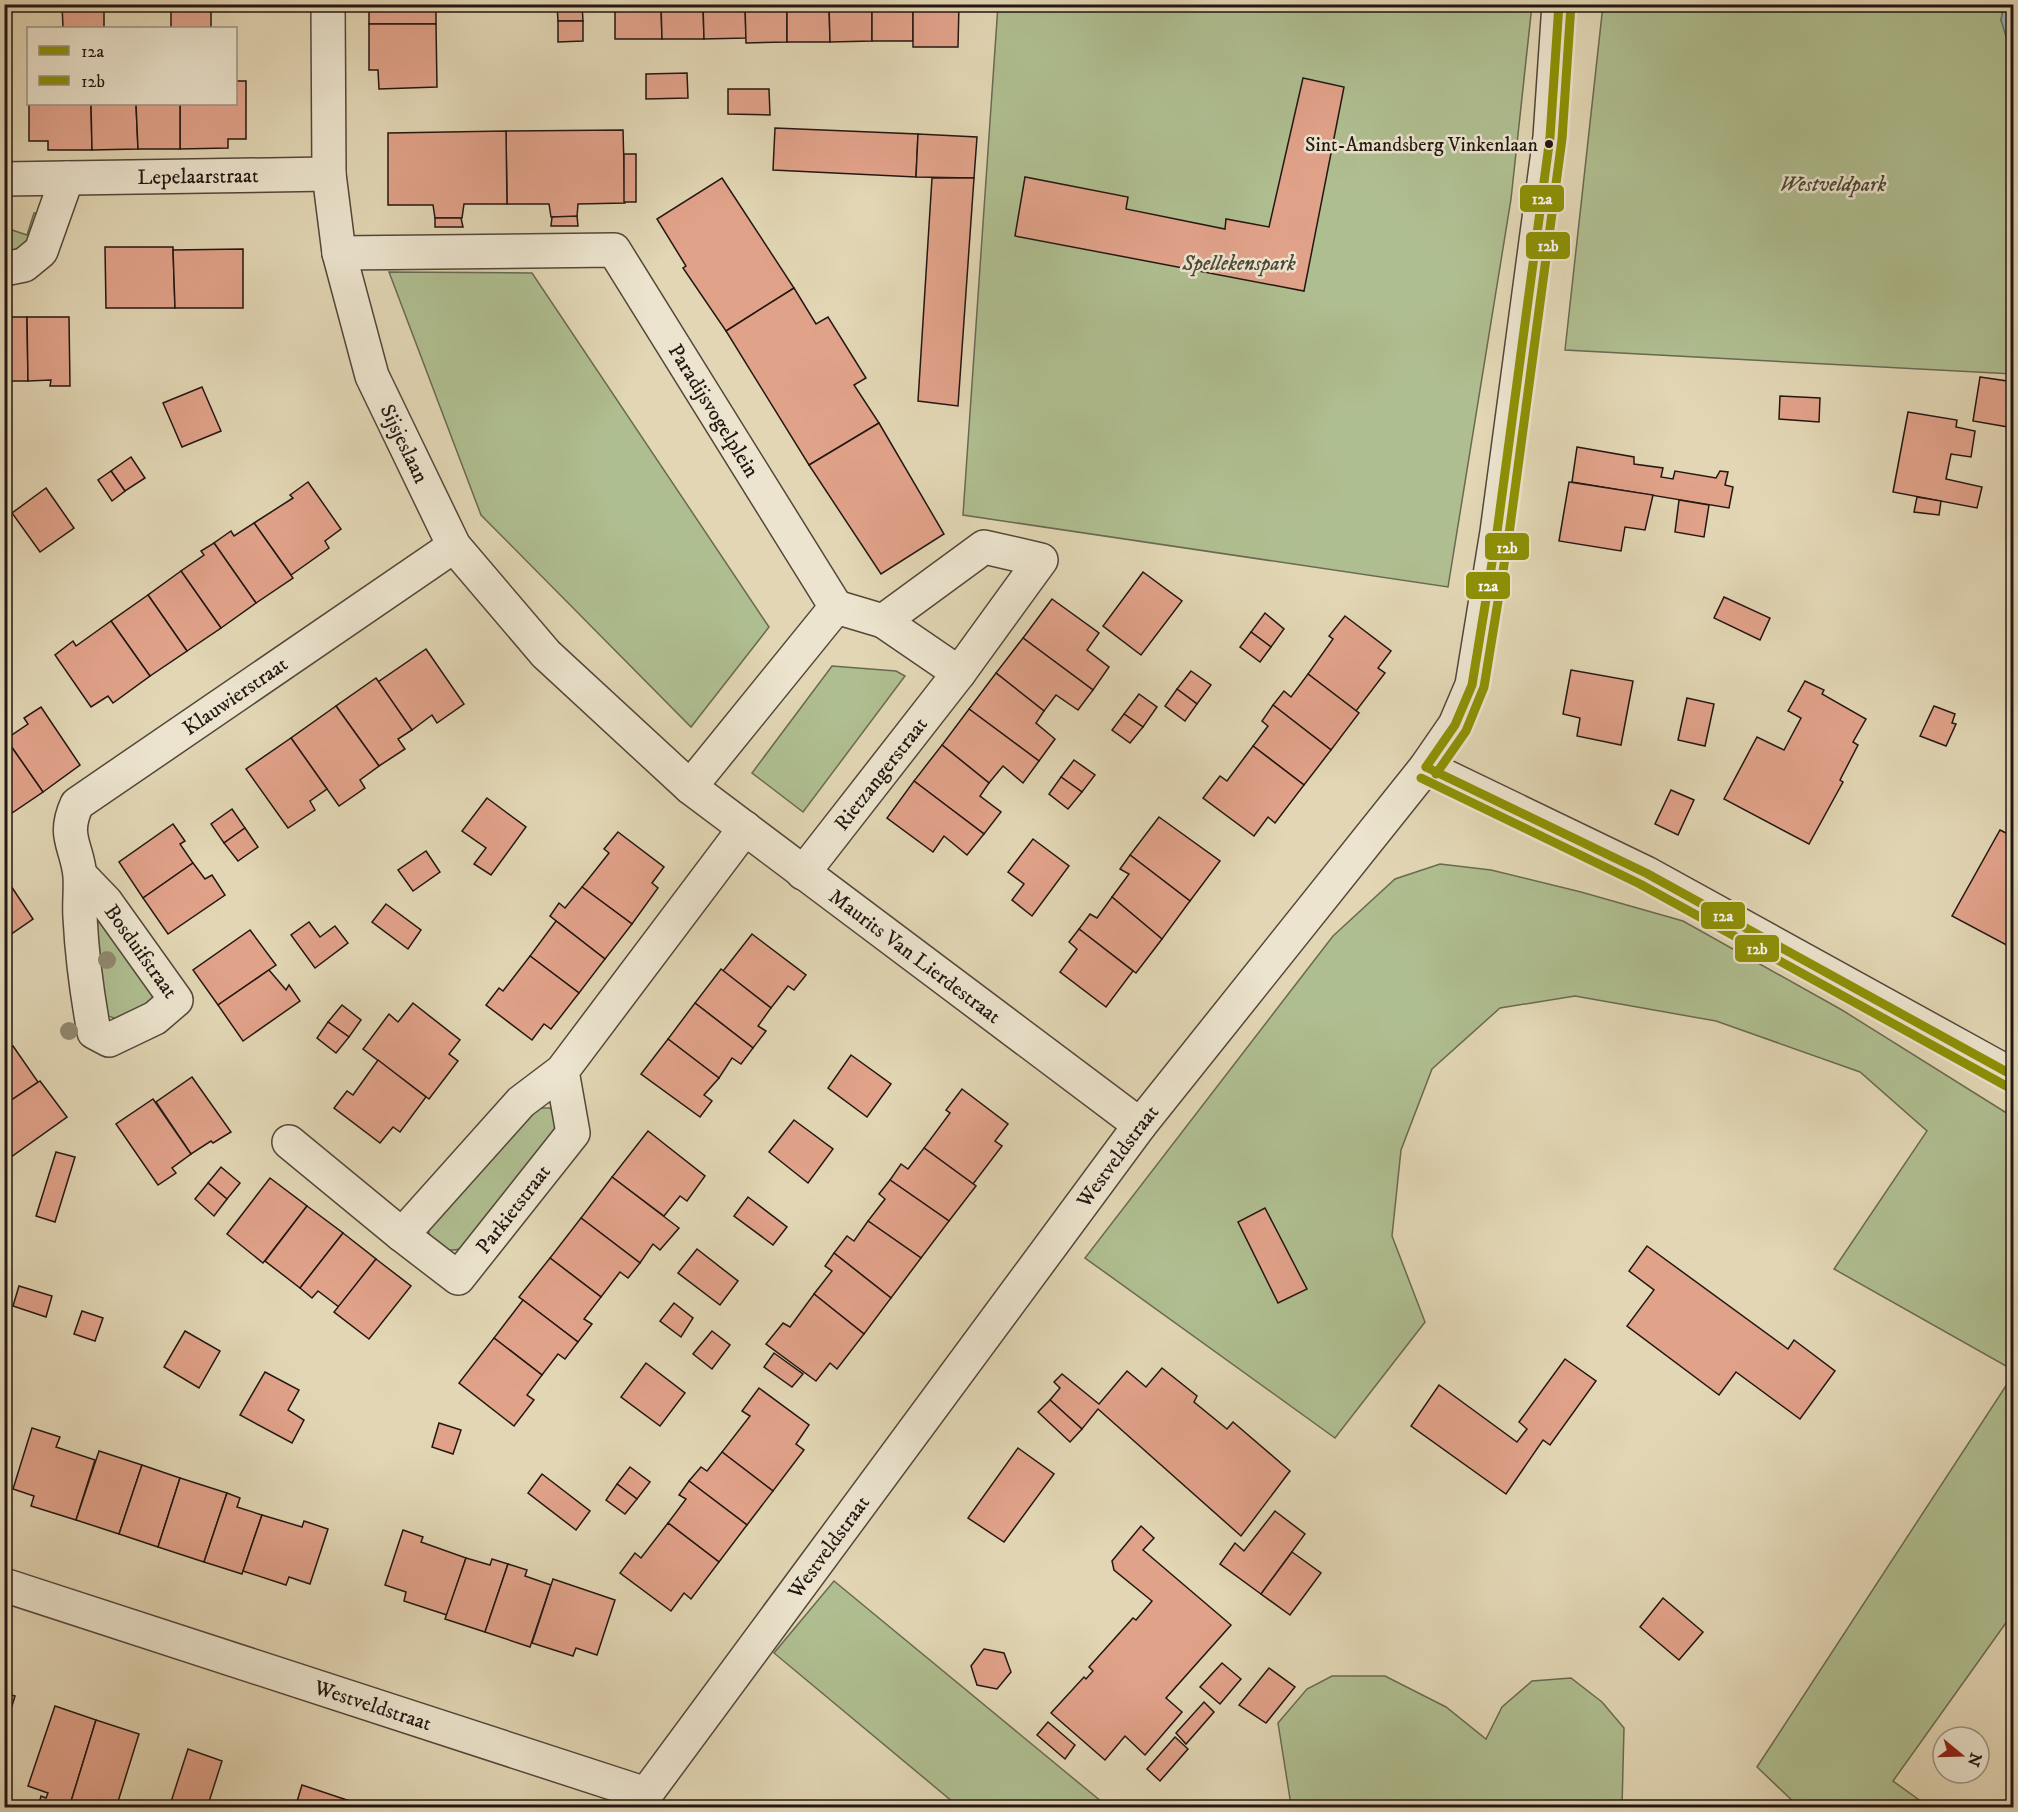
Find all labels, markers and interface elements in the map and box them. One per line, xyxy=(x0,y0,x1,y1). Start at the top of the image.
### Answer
legend xyxy=(27,27,237,105)
text: 12a xyxy=(81,41,104,63)
text: 12b xyxy=(81,71,105,93)
place label: Sint-Amandsberg Vinkenlaan xyxy=(1305,133,1539,158)
marker: Sint-Amandsberg Vinkenlaan xyxy=(1543,138,1555,150)
street label: Lepelaarstraat xyxy=(137,163,259,191)
park label: Westveldpark xyxy=(1780,172,1887,198)
line badge: 12a xyxy=(1519,184,1565,213)
text: 12a xyxy=(1532,189,1553,209)
line badge: 12b xyxy=(1525,231,1571,260)
text: 12b xyxy=(1537,236,1559,256)
park label: Spellekenspark xyxy=(1181,251,1296,277)
street label: Paradijsvogelplein xyxy=(662,339,764,483)
street label: Sijsjeslaan xyxy=(374,400,434,488)
line badge: 12b xyxy=(1484,532,1530,561)
text: 12b xyxy=(1496,538,1518,558)
line badge: 12a xyxy=(1465,571,1511,600)
text: 12a xyxy=(1478,576,1499,596)
street label: Klauwierstraat xyxy=(178,651,293,742)
street label: Rietzangerstraat xyxy=(829,712,934,836)
street label: Maurits Van Lierdestraat xyxy=(823,884,1006,1030)
street label: Bosduifstraat xyxy=(98,900,183,1004)
line badge: 12a xyxy=(1700,901,1746,930)
text: 12a xyxy=(1713,906,1734,926)
line badge: 12b xyxy=(1734,934,1780,963)
text: 12b xyxy=(1746,939,1768,959)
street label: Westveldstraat xyxy=(1071,1100,1165,1214)
street label: Parkietstraat xyxy=(471,1160,557,1259)
street label: Westveldstraat xyxy=(782,1491,876,1605)
street label: Westveldstraat xyxy=(310,1675,435,1737)
north arrow xyxy=(1931,1725,1991,1785)
text: N xyxy=(1963,1750,1986,1769)

